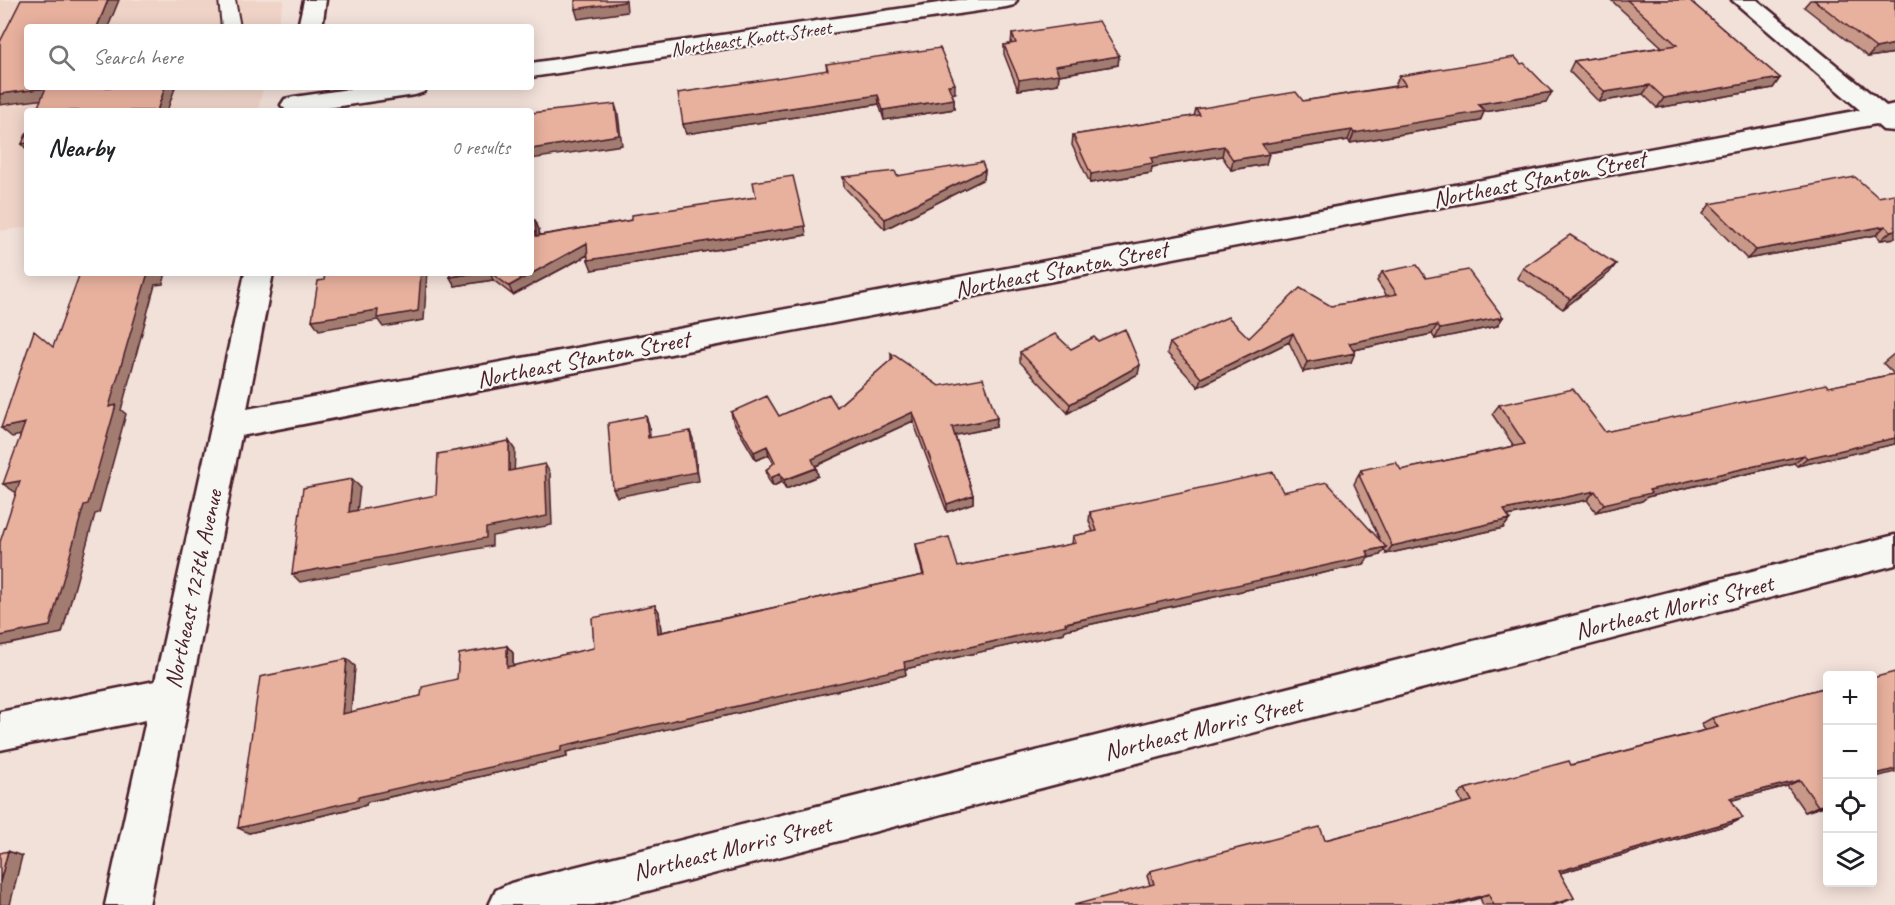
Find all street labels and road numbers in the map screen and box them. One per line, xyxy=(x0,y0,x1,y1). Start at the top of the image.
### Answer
street label: Northeast Knott Street xyxy=(669,15,835,62)
street label: Northeast Stanton Street xyxy=(1430,143,1651,214)
street label: Northeast Stanton Street xyxy=(952,233,1173,304)
street label: Northeast Stanton Street xyxy=(474,323,695,394)
street label: Northeast 127th Avenue xyxy=(157,485,229,691)
street label: Northeast Morris Street xyxy=(1572,567,1778,646)
street label: Northeast Morris Street xyxy=(1101,688,1307,767)
street label: Northeast Morris Street xyxy=(630,808,836,887)

